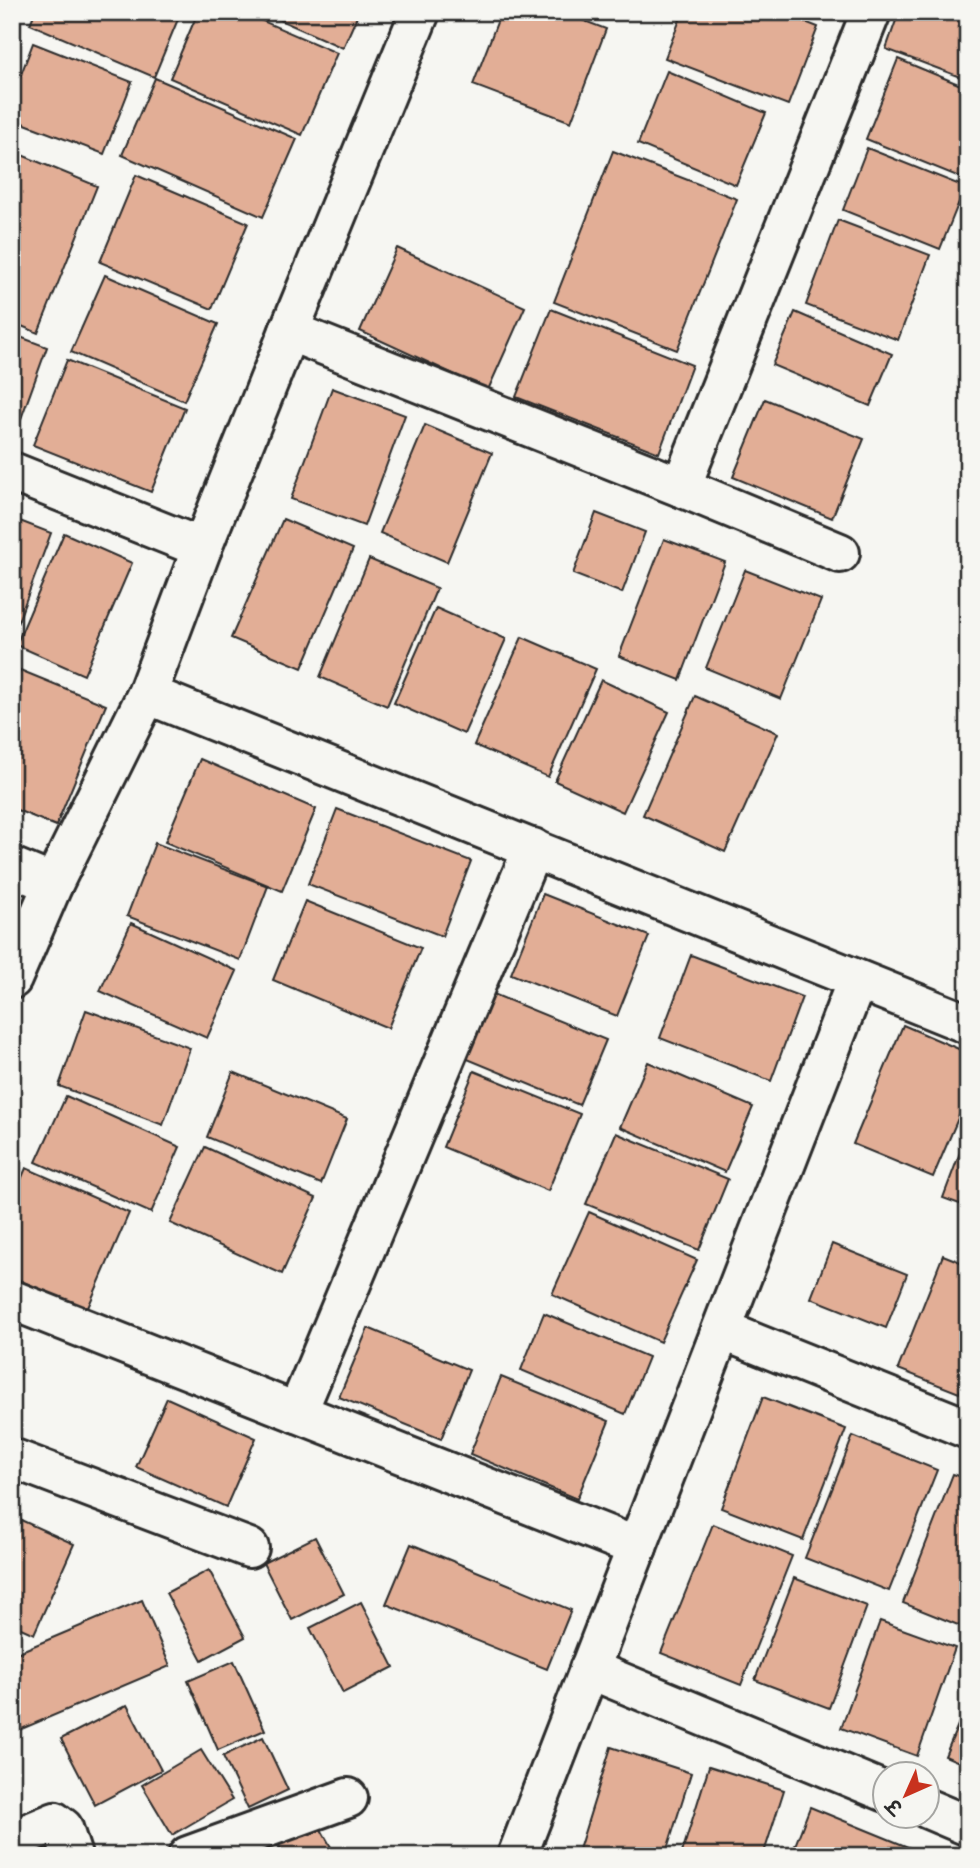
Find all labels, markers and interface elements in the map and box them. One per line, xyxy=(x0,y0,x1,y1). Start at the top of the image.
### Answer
north arrow xyxy=(872,1759,942,1829)
text: उ xyxy=(880,1790,911,1821)

